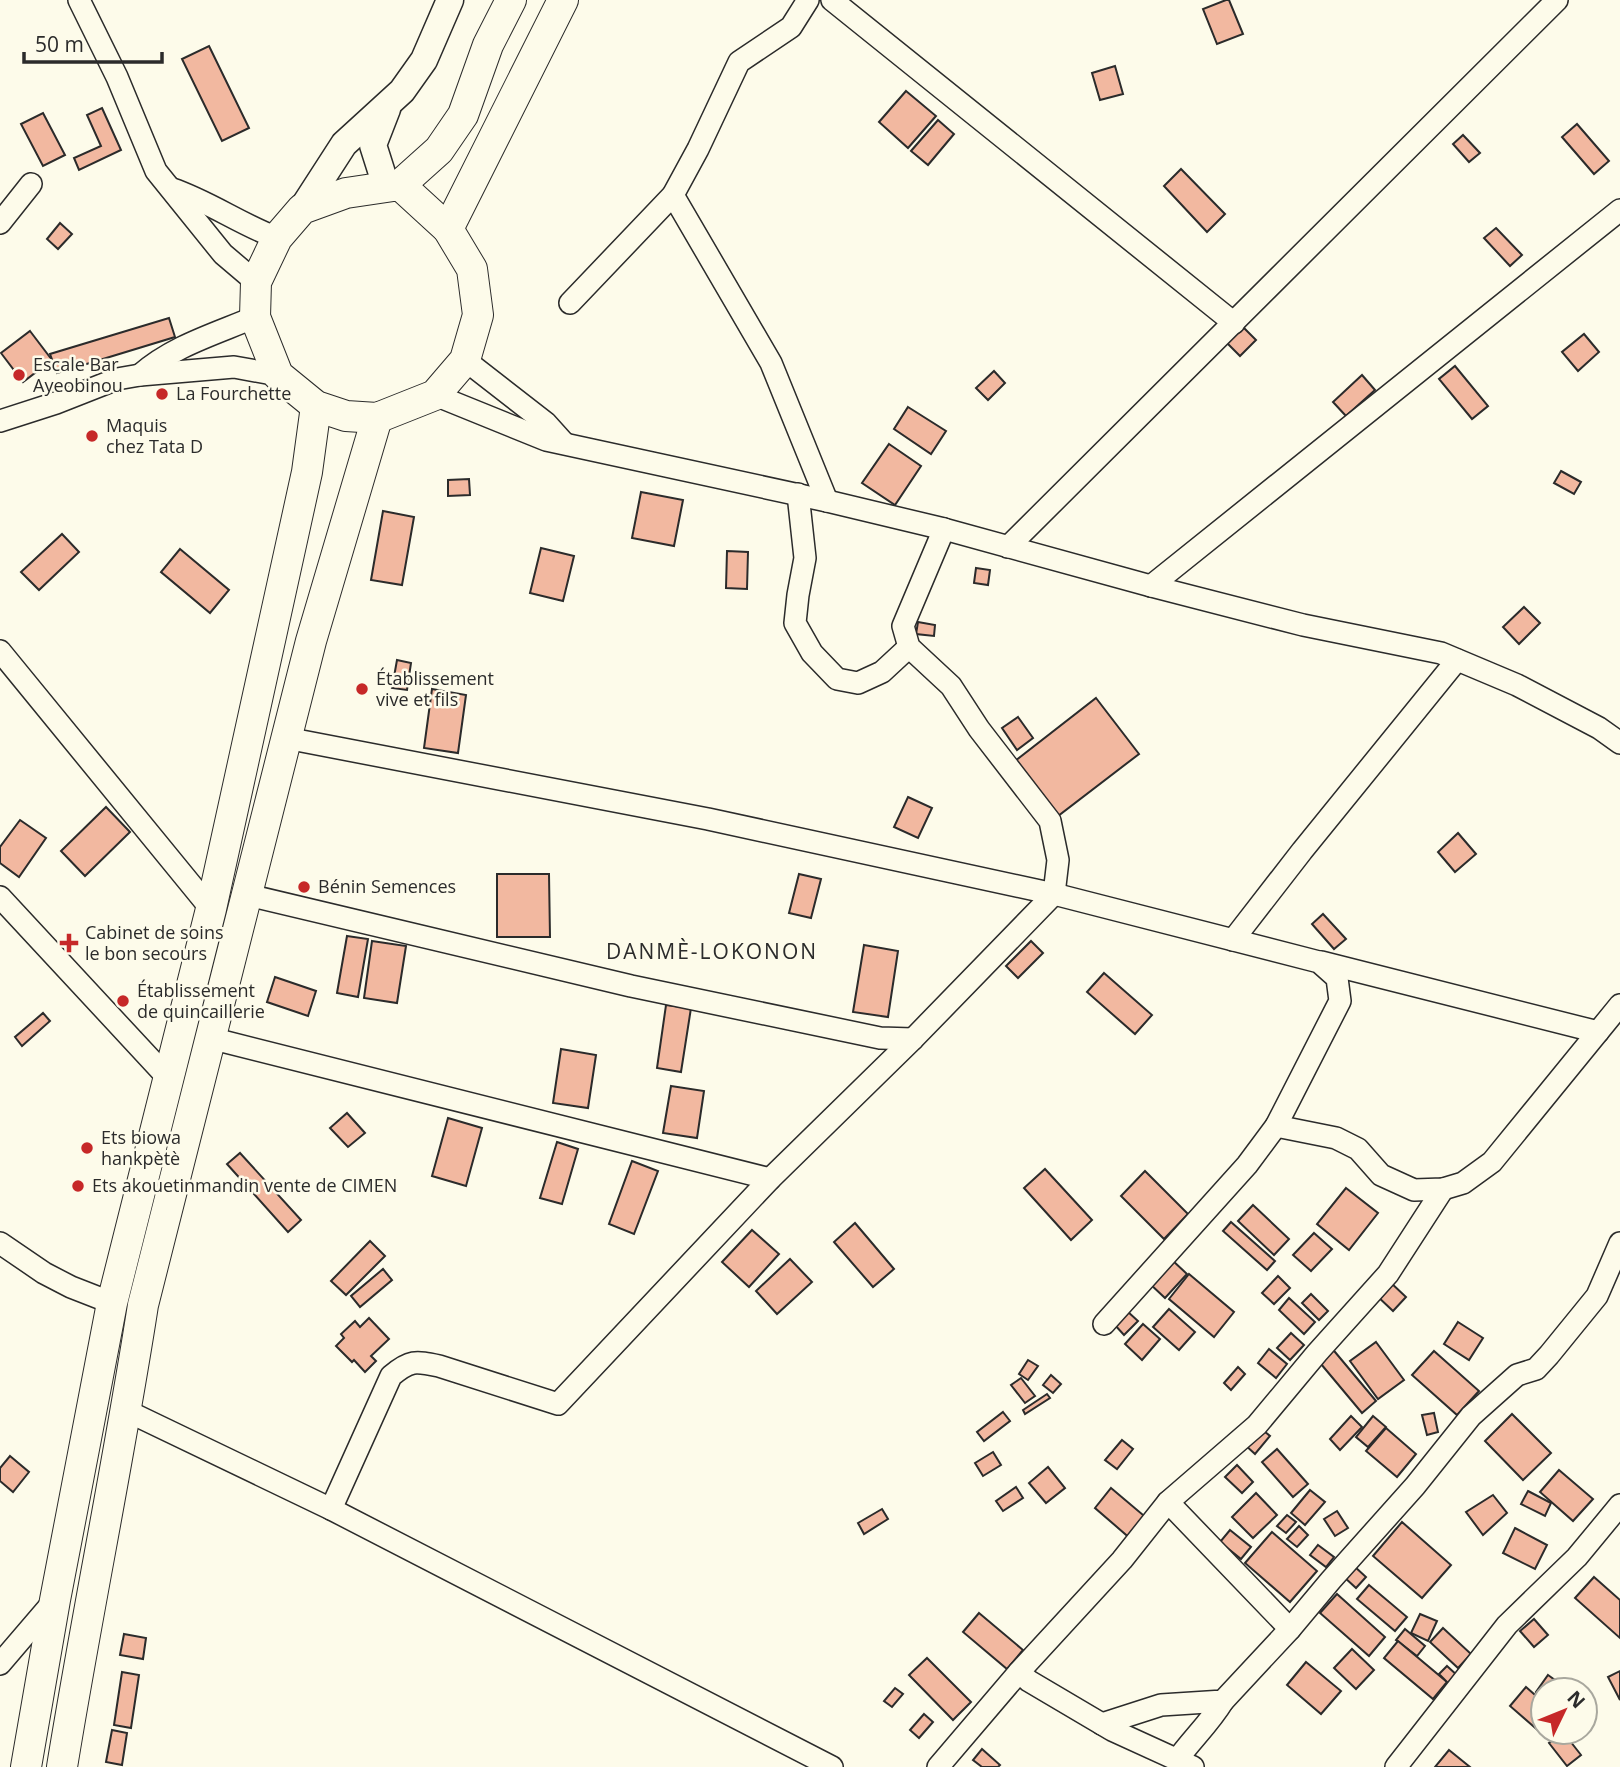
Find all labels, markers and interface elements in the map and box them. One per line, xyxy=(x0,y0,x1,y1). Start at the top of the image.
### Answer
scale bar xyxy=(24,21,163,65)
text: 50 m xyxy=(35,30,84,58)
place label: Escale Bar Ayeobinou xyxy=(33,352,123,397)
marker: Escale Bar Ayeobinou xyxy=(11,367,27,383)
place label: La Fourchette xyxy=(176,381,291,405)
marker: La Fourchette xyxy=(154,386,170,402)
place label: Maquis chez Tata D xyxy=(106,413,203,458)
marker: Maquis chez Tata D xyxy=(84,428,100,444)
place label: Établissement vive et fils xyxy=(376,666,494,711)
marker: Établissement vive et fils xyxy=(354,681,370,697)
place label: Bénin Semences xyxy=(318,874,456,898)
marker: Bénin Semences xyxy=(296,879,312,895)
place label: Cabinet de soins le bon secours xyxy=(85,920,224,965)
marker: Cabinet de soins le bon secours xyxy=(59,933,79,953)
district label: DANMÈ-LOKONON xyxy=(606,937,818,965)
place label: Établissement de quincaillerie xyxy=(137,978,265,1023)
marker: Établissement de quincaillerie xyxy=(115,993,131,1009)
place label: Ets biowa hankpètè xyxy=(101,1125,181,1170)
marker: Ets biowa hankpètè xyxy=(79,1140,95,1156)
place label: Ets akouetinmandin vente de CIMEN xyxy=(92,1173,397,1197)
marker: Ets akouetinmandin vente de CIMEN xyxy=(70,1178,86,1194)
north arrow xyxy=(1529,1676,1599,1746)
text: N xyxy=(1562,1685,1591,1714)

